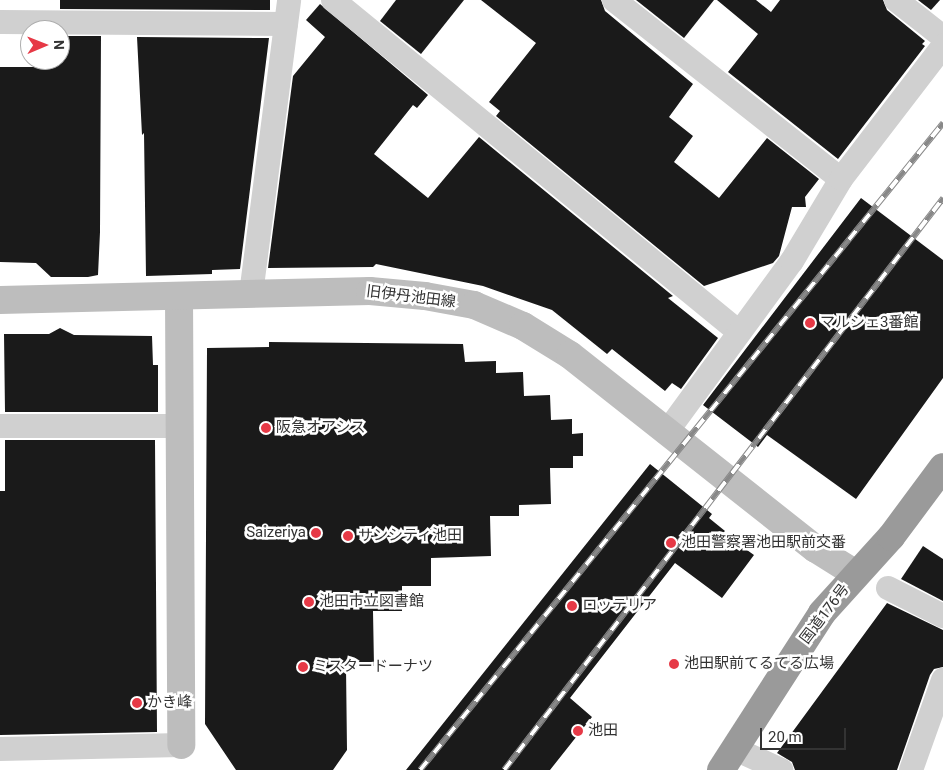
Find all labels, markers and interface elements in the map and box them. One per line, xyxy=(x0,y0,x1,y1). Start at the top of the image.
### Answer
north arrow xyxy=(20,20,70,70)
text: N xyxy=(51,40,67,50)
street label: 旧伊丹池田線 xyxy=(365,283,457,311)
place label: マルシェ3番館 xyxy=(820,314,918,332)
marker: マルシェ3番館 xyxy=(804,317,816,329)
place label: 阪急オアシス xyxy=(276,419,366,437)
marker: 阪急オアシス xyxy=(260,422,272,434)
place label: Saizeriya xyxy=(246,524,306,542)
marker: Saizeriya xyxy=(310,527,322,539)
place label: サンシティ池田 xyxy=(358,527,463,545)
marker: サンシティ池田 xyxy=(342,530,354,542)
place label: 池田警察署池田駅前交番 xyxy=(681,534,846,552)
marker: 池田警察署池田駅前交番 xyxy=(665,537,677,549)
street label: 国道176号 xyxy=(797,581,853,647)
place label: 池田市立図書館 xyxy=(319,593,424,611)
marker: 池田市立図書館 xyxy=(303,596,315,608)
place label: ロッテリア xyxy=(582,597,657,615)
marker: ロッテリア xyxy=(566,600,578,612)
place label: 池田駅前てるてる広場 xyxy=(684,655,834,673)
place label: ミスタードーナツ xyxy=(313,658,433,676)
marker: 池田駅前てるてる広場 xyxy=(668,658,680,670)
marker: ミスタードーナツ xyxy=(297,661,309,673)
place label: かき峰 xyxy=(147,694,192,712)
marker: かき峰 xyxy=(131,697,143,709)
scale bar xyxy=(763,718,849,750)
place label: 池田 xyxy=(588,722,618,740)
marker: 池田 xyxy=(572,725,584,737)
text: 20 m xyxy=(768,728,802,746)

